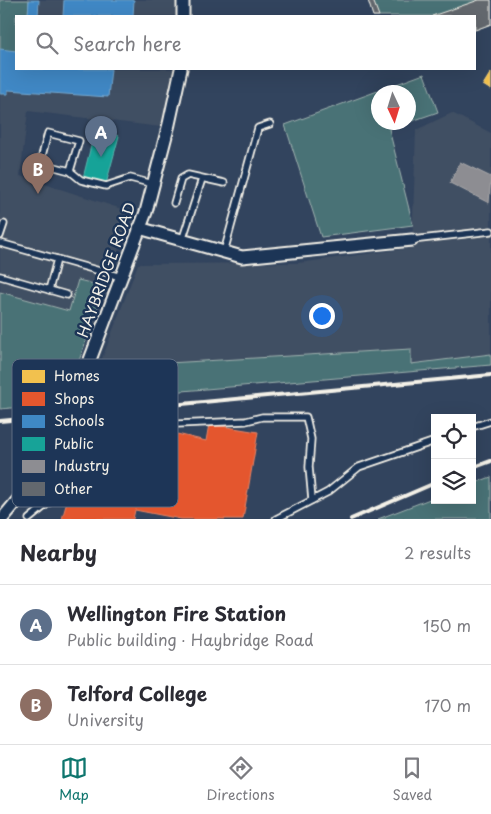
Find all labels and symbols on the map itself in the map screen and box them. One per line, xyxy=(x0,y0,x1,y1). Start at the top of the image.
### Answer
north arrow xyxy=(371,85,416,130)
pin: A xyxy=(85,116,117,157)
pin: B xyxy=(22,153,54,194)
street label: HAYBRIDGE ROAD xyxy=(70,199,141,340)
your location xyxy=(309,303,335,329)
legend xyxy=(12,359,178,507)
text: Homes xyxy=(54,365,100,386)
text: Shops xyxy=(54,388,94,409)
text: Schools xyxy=(54,410,104,431)
text: Public xyxy=(54,433,94,454)
text: Industry xyxy=(54,455,109,476)
text: Other xyxy=(54,478,93,499)

